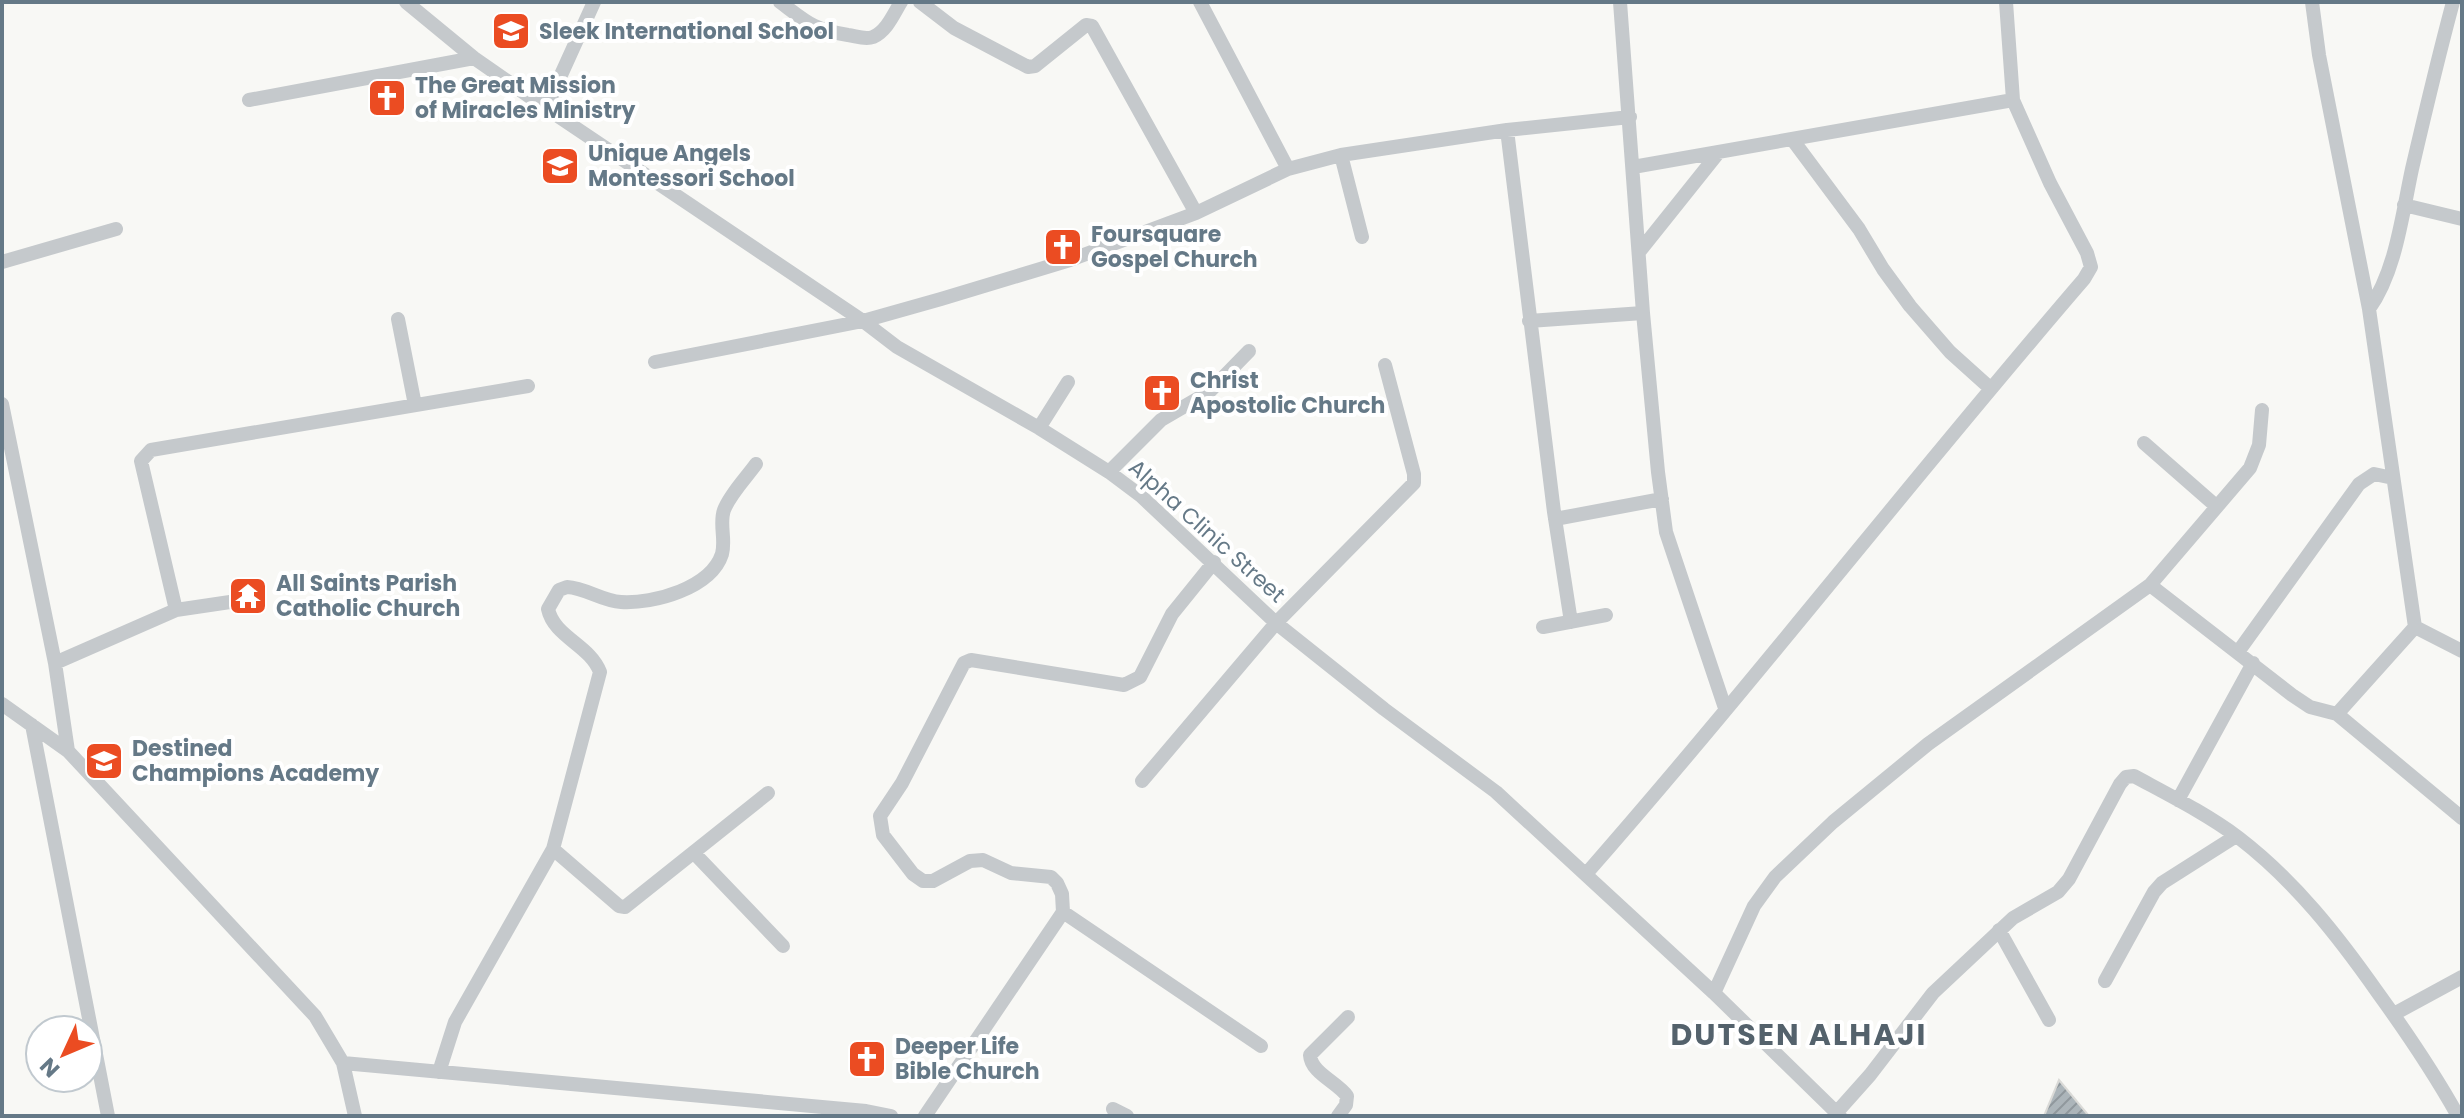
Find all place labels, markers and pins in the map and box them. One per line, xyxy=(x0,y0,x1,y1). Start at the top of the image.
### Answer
school or university icon: Sleek International School xyxy=(490,10,532,52)
place label: Sleek International School xyxy=(539,16,834,47)
place label: The Great Mission of Miracles Ministry xyxy=(415,70,636,126)
church icon: The Great Mission of Miracles Ministry xyxy=(366,77,408,119)
place label: Unique Angels Montessori School xyxy=(588,138,795,194)
school or university icon: Unique Angels Montessori School xyxy=(539,145,581,187)
place label: Foursquare Gospel Church xyxy=(1091,219,1258,275)
church icon: Foursquare Gospel Church xyxy=(1042,226,1084,268)
place label: Christ Apostolic Church xyxy=(1190,365,1385,421)
church icon: Christ Apostolic Church xyxy=(1141,372,1183,414)
place label: All Saints Parish Catholic Church xyxy=(276,568,460,624)
temple icon: All Saints Parish Catholic Church xyxy=(227,575,269,617)
place label: Destined Champions Academy xyxy=(132,733,379,789)
school or university icon: Destined Champions Academy xyxy=(83,740,125,782)
place label: Deeper Life Bible Church xyxy=(895,1031,1040,1087)
church icon: Deeper Life Bible Church xyxy=(846,1038,888,1080)

